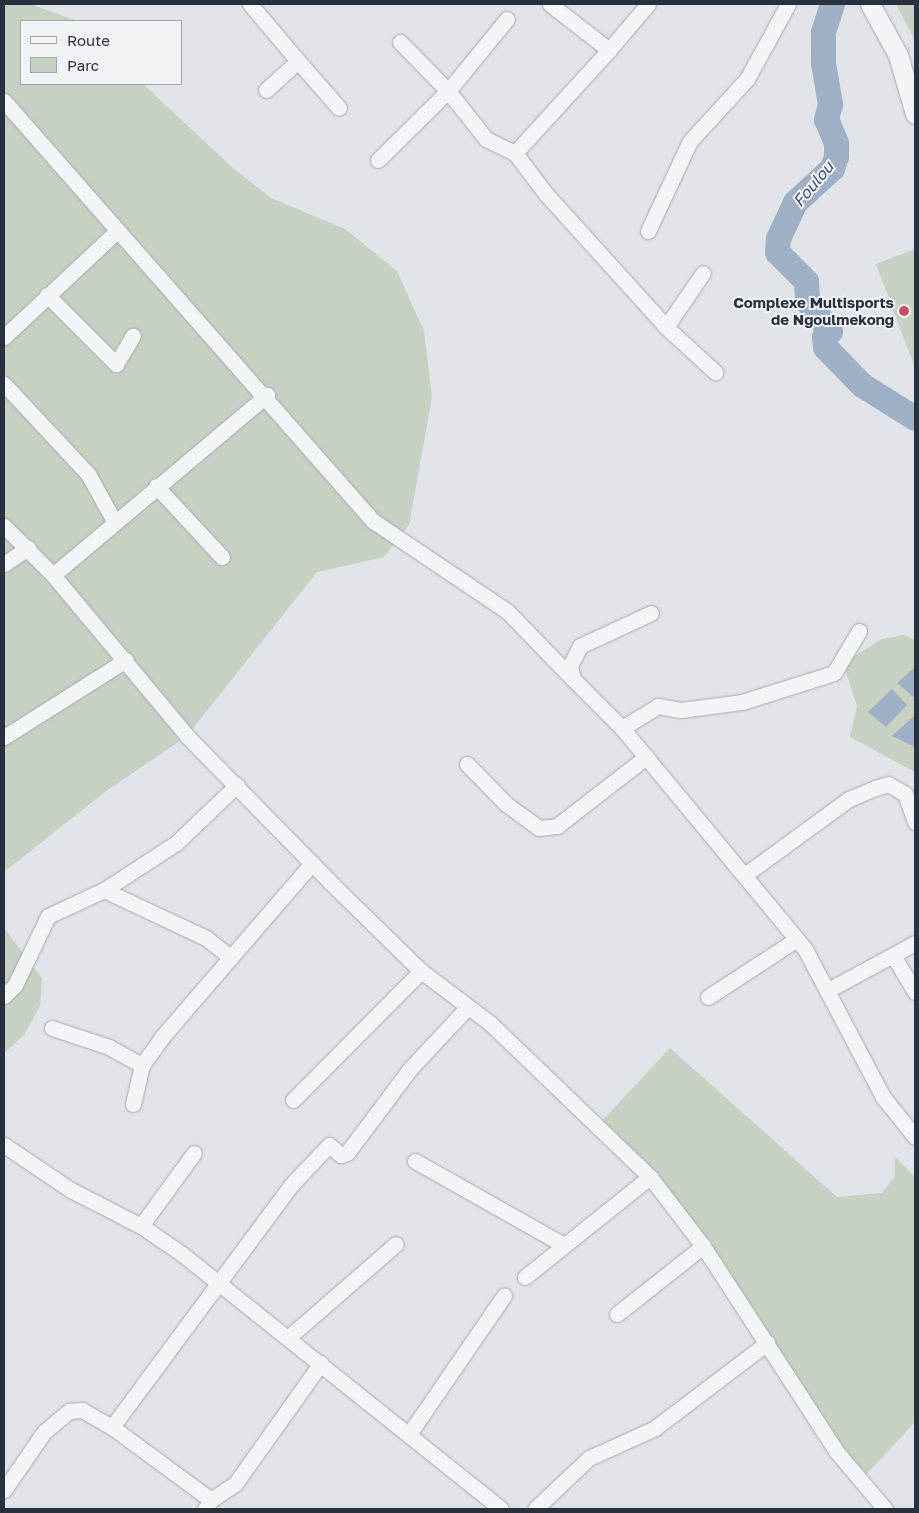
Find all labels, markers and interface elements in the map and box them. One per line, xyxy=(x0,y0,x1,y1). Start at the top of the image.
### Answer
legend xyxy=(20,20,182,85)
text: Route xyxy=(67,31,110,49)
text: Parc xyxy=(67,56,99,74)
water label: Foulou xyxy=(789,158,837,210)
place label: Complexe Multisports de Ngoulmekong xyxy=(733,293,894,328)
marker: Complexe Multisports de Ngoulmekong xyxy=(898,305,910,317)

